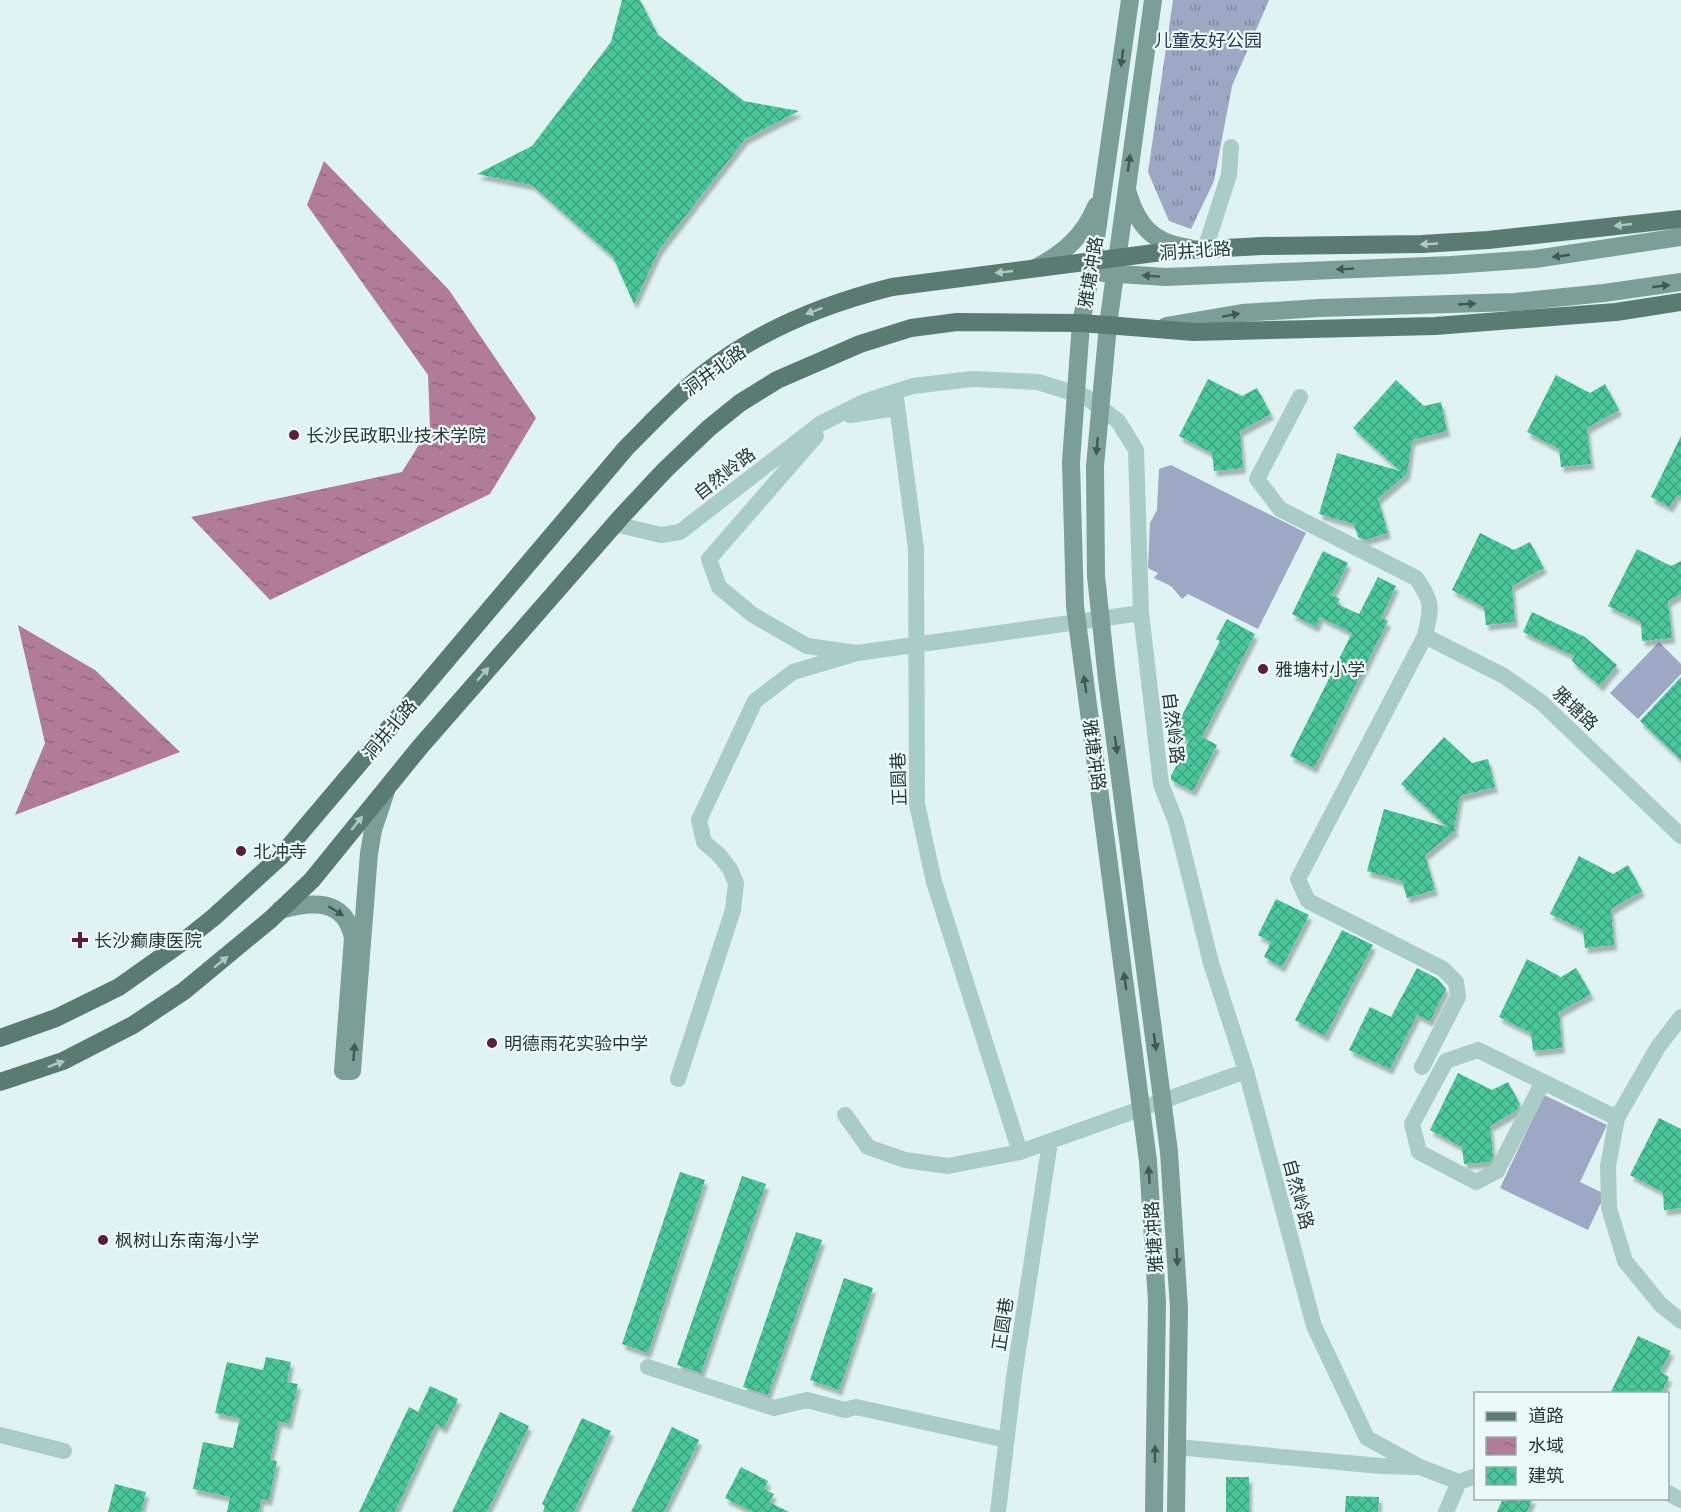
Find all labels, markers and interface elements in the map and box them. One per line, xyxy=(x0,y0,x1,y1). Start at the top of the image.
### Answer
park label: 儿童友好公园 xyxy=(1154,28,1262,52)
one-way arrow xyxy=(1117,49,1126,68)
one-way arrow xyxy=(1125,153,1134,172)
one-way arrow xyxy=(1613,220,1632,230)
street label: 雅塘冲路 xyxy=(1073,235,1107,309)
street label: 洞井北路 xyxy=(1158,236,1232,264)
one-way arrow xyxy=(1419,239,1438,249)
one-way arrow xyxy=(1551,251,1570,260)
one-way arrow xyxy=(1336,264,1355,273)
one-way arrow xyxy=(995,267,1014,277)
one-way arrow xyxy=(1141,272,1160,281)
one-way arrow xyxy=(1652,281,1671,290)
one-way arrow xyxy=(1458,299,1477,309)
one-way arrow xyxy=(805,307,823,316)
one-way arrow xyxy=(1221,310,1240,319)
street label: 洞井北路 xyxy=(678,339,750,401)
place label: 长沙民政职业技术学院 xyxy=(306,423,486,447)
marker: 长沙民政职业技术学院 xyxy=(287,428,301,442)
one-way arrow xyxy=(1092,436,1102,455)
street label: 自然岭路 xyxy=(688,441,760,505)
place label: 雅塘村小学 xyxy=(1275,657,1365,681)
marker: 雅塘村小学 xyxy=(1256,662,1270,676)
one-way arrow xyxy=(476,667,490,682)
one-way arrow xyxy=(1081,674,1090,693)
street label: 雅塘路 xyxy=(1548,681,1604,735)
street label: 自然岭路 xyxy=(1158,691,1190,765)
street label: 洞井北路 xyxy=(357,694,421,764)
street label: 雅塘冲路 xyxy=(1078,718,1112,792)
one-way arrow xyxy=(1111,735,1120,754)
street label: 正圆巷 xyxy=(885,752,911,806)
one-way arrow xyxy=(350,816,363,831)
place label: 北冲寺 xyxy=(253,839,307,863)
marker: 北冲寺 xyxy=(234,844,248,858)
one-way arrow xyxy=(328,906,344,917)
place label: 长沙癫康医院 xyxy=(94,928,202,952)
marker: 长沙癫康医院 xyxy=(71,931,89,949)
one-way arrow xyxy=(213,955,229,968)
one-way arrow xyxy=(1120,972,1129,991)
place label: 明德雨花实验中学 xyxy=(504,1031,648,1055)
one-way arrow xyxy=(1150,1033,1159,1052)
marker: 明德雨花实验中学 xyxy=(485,1036,499,1050)
one-way arrow xyxy=(349,1042,359,1061)
one-way arrow xyxy=(47,1058,65,1068)
street label: 自然岭路 xyxy=(1278,1156,1320,1232)
one-way arrow xyxy=(1145,1165,1154,1184)
street label: 雅塘冲路 xyxy=(1139,1200,1167,1274)
place label: 枫树山东南海小学 xyxy=(115,1228,259,1252)
marker: 枫树山东南海小学 xyxy=(96,1233,110,1247)
one-way arrow xyxy=(1172,1247,1181,1266)
street label: 正圆巷 xyxy=(986,1295,1018,1353)
legend xyxy=(1474,1392,1669,1500)
text: 道路 xyxy=(1528,1403,1564,1427)
text: 水域 xyxy=(1528,1433,1564,1457)
one-way arrow xyxy=(1150,1444,1160,1463)
text: 建筑 xyxy=(1528,1463,1564,1487)

